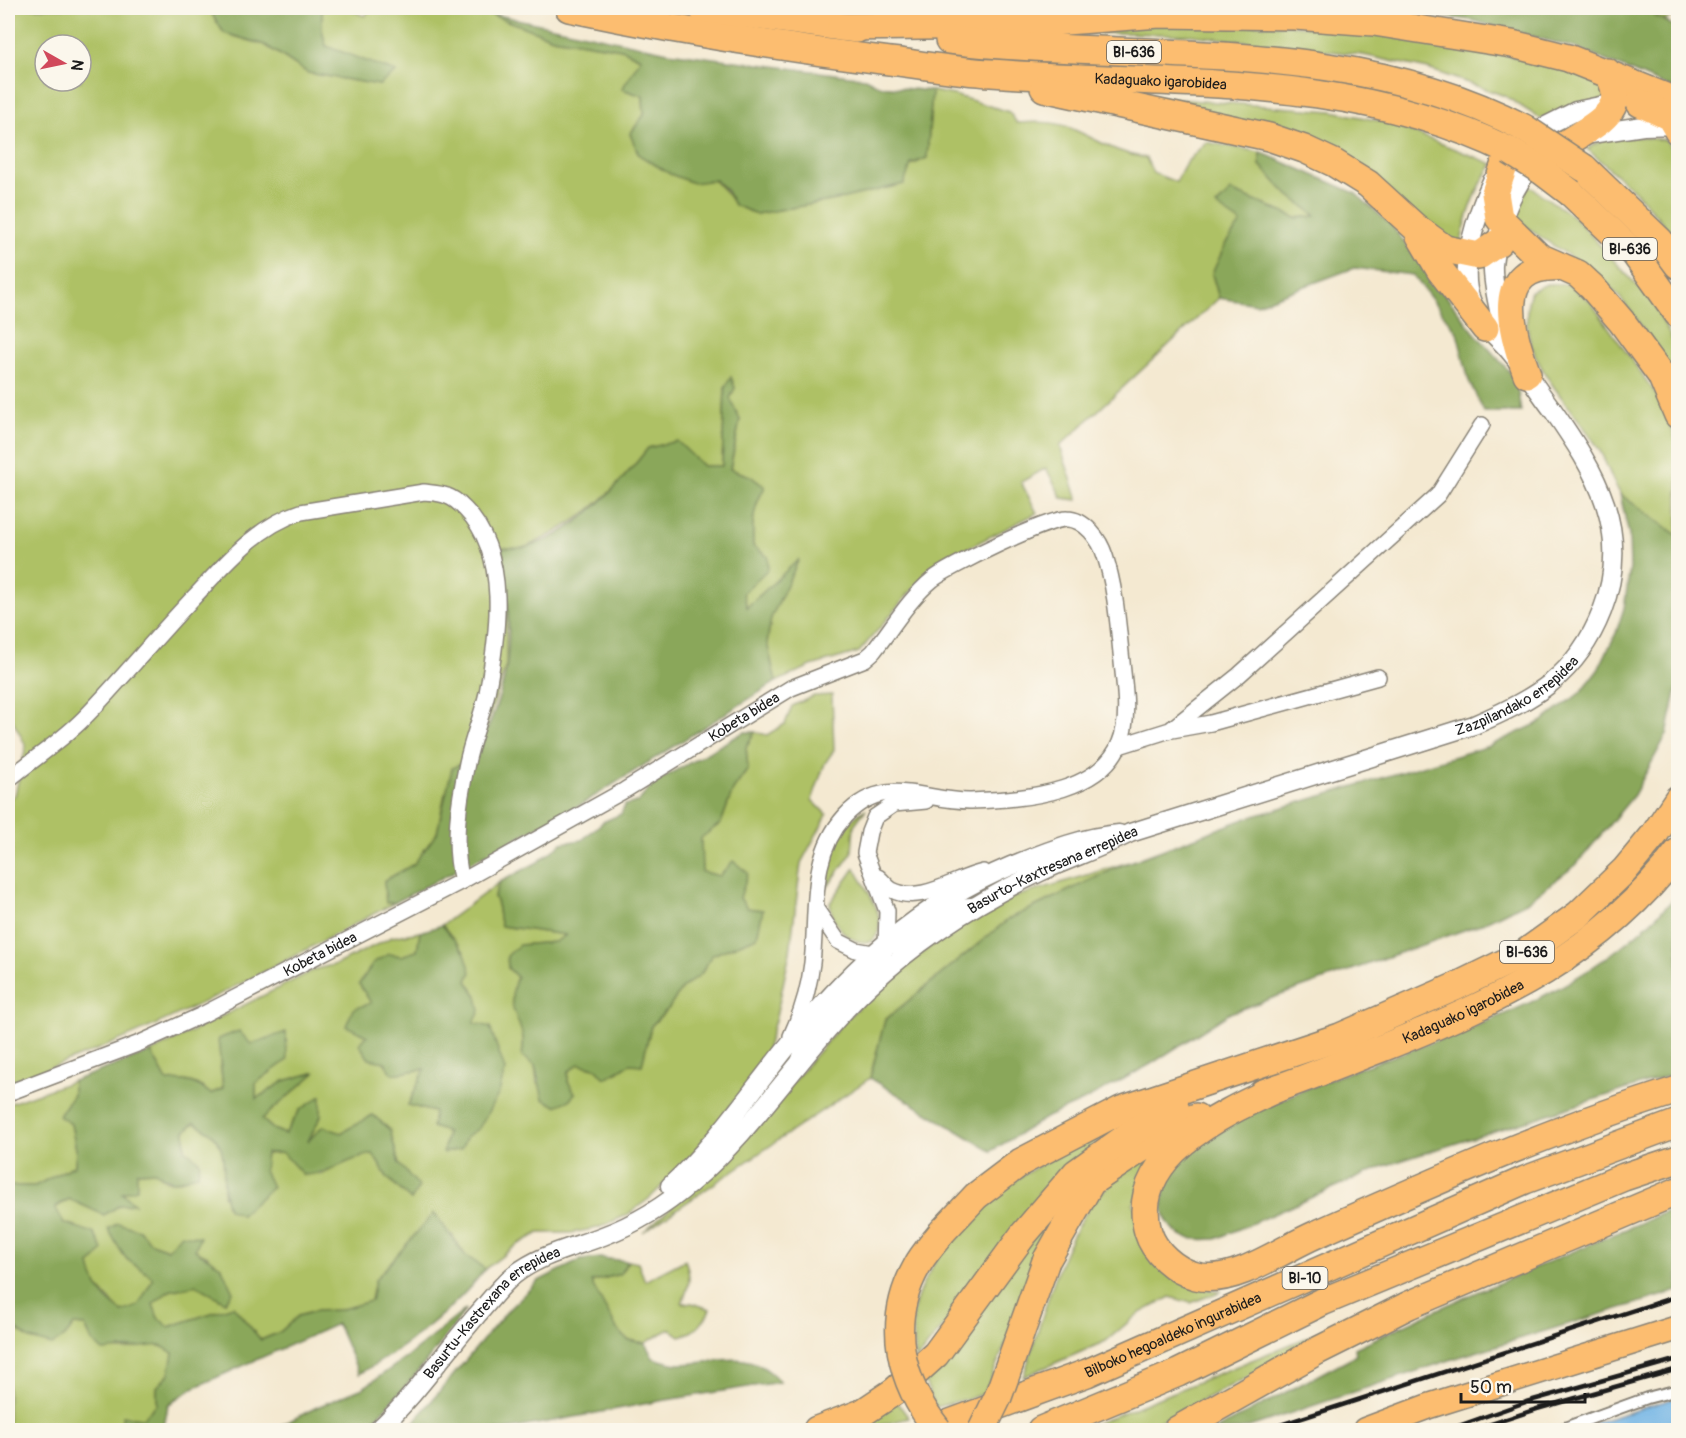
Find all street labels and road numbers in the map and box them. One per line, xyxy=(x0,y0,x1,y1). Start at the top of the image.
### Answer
road number: BI-636 xyxy=(1107,41,1161,63)
street label: Kadaguako igarobidea xyxy=(1094,69,1227,94)
road number: BI-636 xyxy=(1603,238,1657,260)
street label: Zazpilandako errepidea xyxy=(1453,652,1583,740)
street label: Kobeta bidea xyxy=(705,688,783,746)
street label: Basurto-Kaxtresana errepidea xyxy=(964,822,1140,918)
street label: Kobeta bidea xyxy=(280,927,360,981)
road number: BI-636 xyxy=(1500,941,1554,963)
street label: Kadaguako igarobidea xyxy=(1399,975,1527,1048)
street label: Basurtu-Kastrexana errepidea xyxy=(419,1242,563,1383)
road number: BI-10 xyxy=(1282,1267,1328,1289)
street label: Bilboko hegoaldeko ingurabidea xyxy=(1082,1288,1264,1382)

